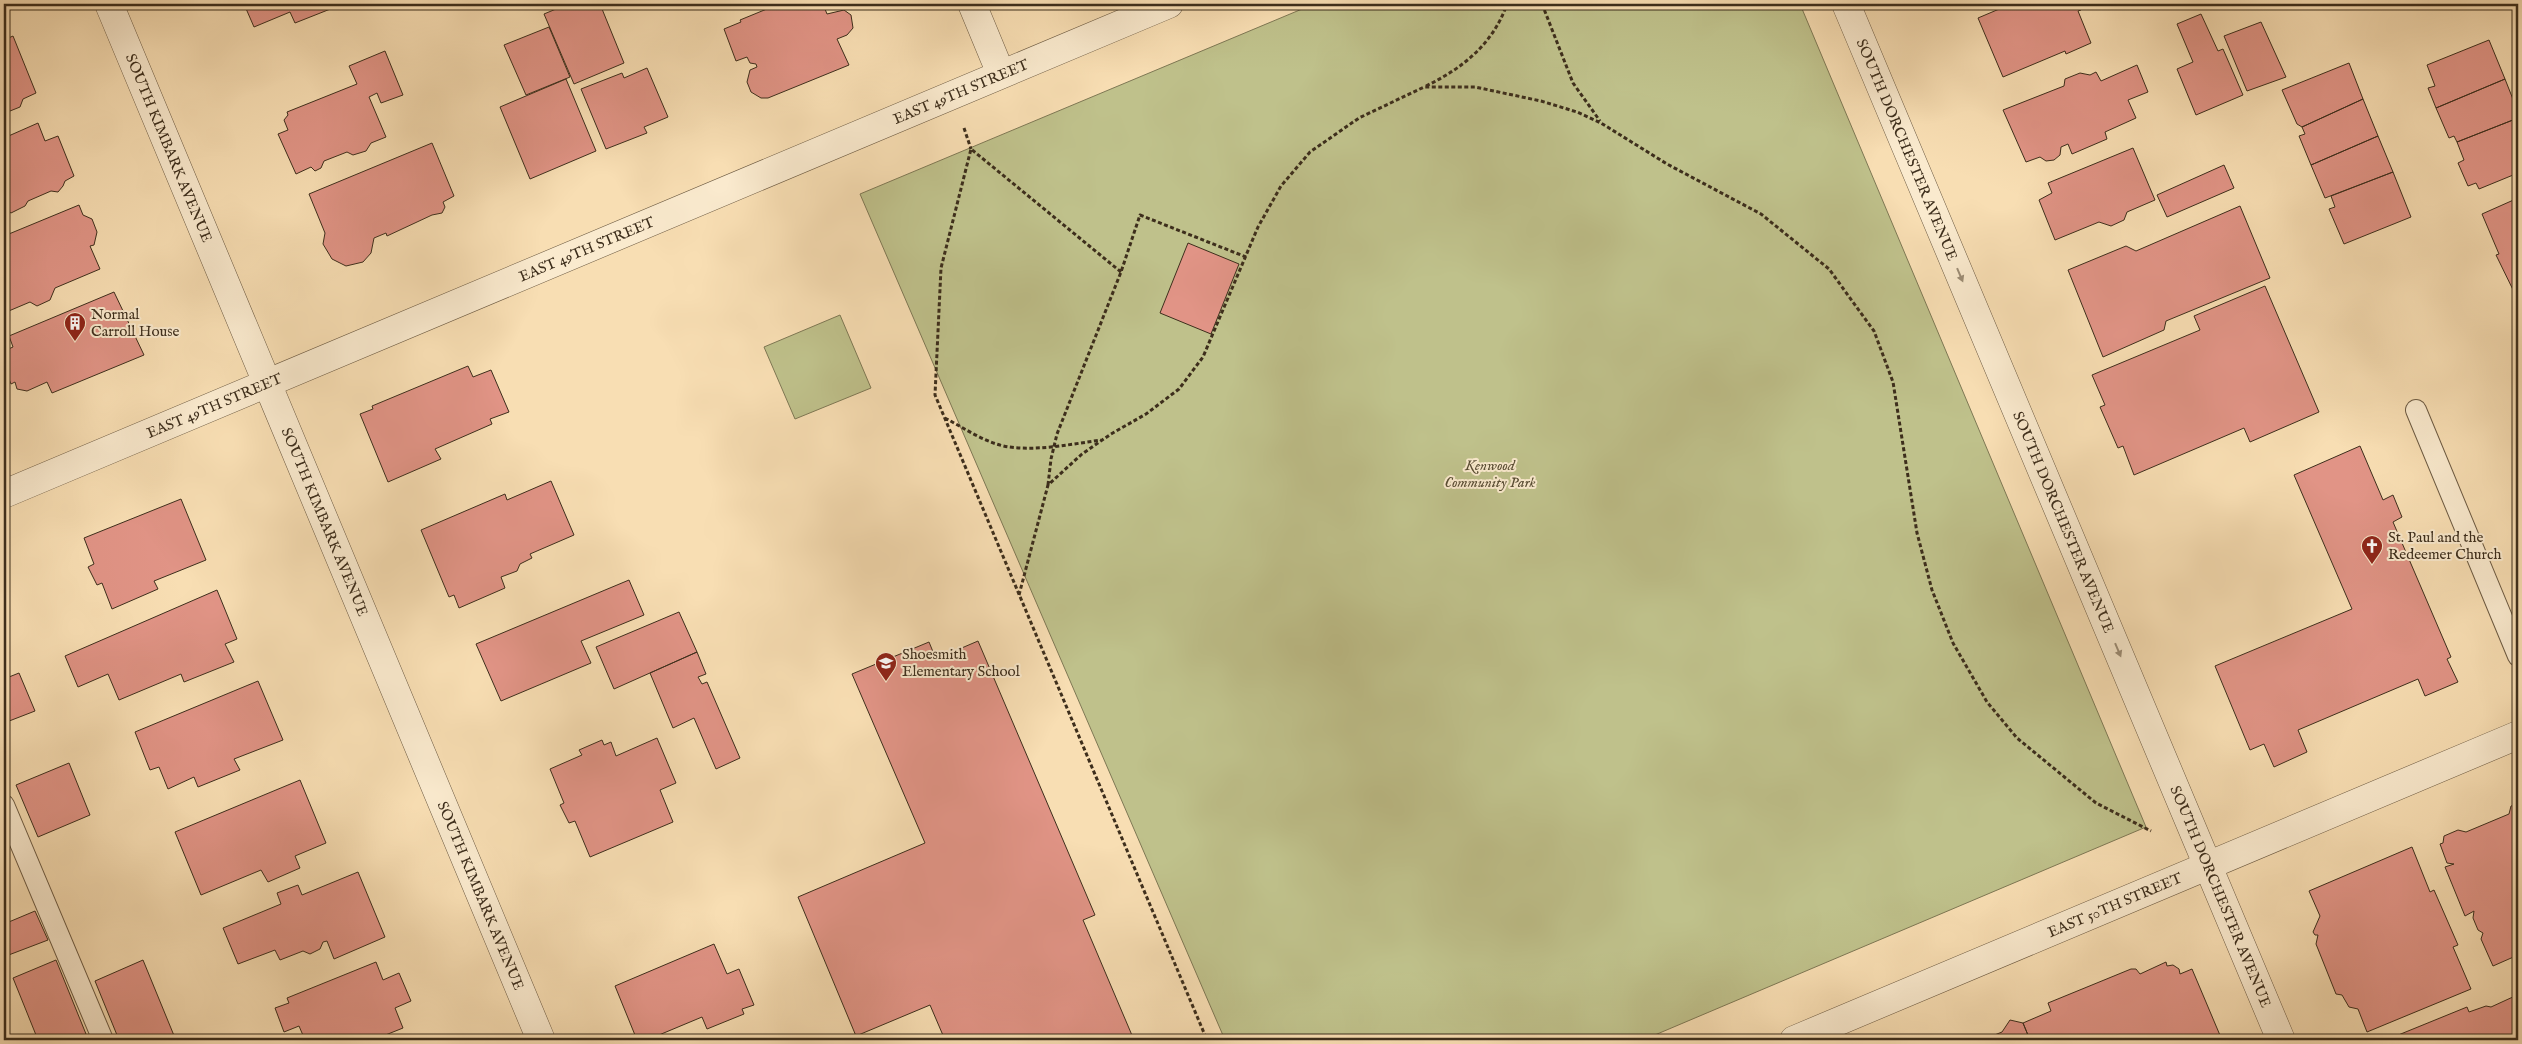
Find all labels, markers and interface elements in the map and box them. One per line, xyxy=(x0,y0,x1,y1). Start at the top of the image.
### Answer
street label: SOUTH DORCHESTER AVENUE xyxy=(1852,36,1962,263)
street label: SOUTH KIMBARK AVENUE xyxy=(121,51,217,245)
street label: EAST 49TH STREET xyxy=(890,55,1031,128)
street label: EAST 49TH STREET xyxy=(516,212,657,286)
one-way arrow xyxy=(1956,268,1964,283)
place label: Normal Carroll House xyxy=(91,305,179,341)
building icon: Normal Carroll House xyxy=(63,311,87,342)
street label: EAST 49TH STREET xyxy=(144,369,285,443)
street label: SOUTH DORCHESTER AVENUE xyxy=(2009,408,2119,636)
street label: SOUTH KIMBARK AVENUE xyxy=(277,425,373,619)
park label: Kenwood Community Park xyxy=(1444,456,1536,492)
place label: St. Paul and the Redeemer Church xyxy=(2388,528,2502,564)
church icon: St. Paul and the Redeemer Church xyxy=(2360,534,2384,565)
one-way arrow xyxy=(2114,643,2122,658)
place label: Shoesmith Elementary School xyxy=(902,645,1021,681)
school or university icon: Shoesmith Elementary School xyxy=(874,651,898,682)
street label: SOUTH DORCHESTER AVENUE xyxy=(2166,783,2276,1010)
street label: SOUTH KIMBARK AVENUE xyxy=(433,798,529,993)
street label: EAST 50TH STREET xyxy=(2045,868,2185,942)

